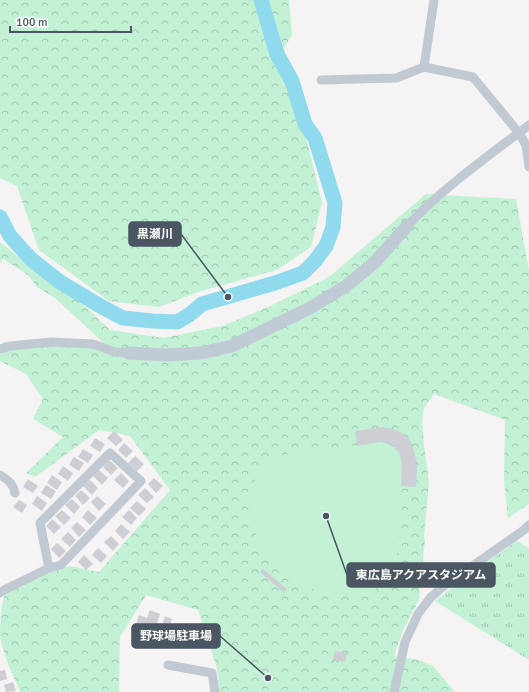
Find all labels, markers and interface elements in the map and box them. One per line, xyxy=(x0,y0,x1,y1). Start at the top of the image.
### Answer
scale bar xyxy=(10,8,131,34)
text: 100 m xyxy=(16,15,48,30)
callout: 黒瀬川 xyxy=(129,222,181,246)
text: 黒瀬川 xyxy=(137,227,173,242)
callout: 東広島アクアスタジアム xyxy=(347,563,495,587)
text: 東広島アクアスタジアム xyxy=(356,568,486,583)
callout: 野球場駐車場 xyxy=(132,624,220,648)
text: 野球場駐車場 xyxy=(140,629,212,644)

